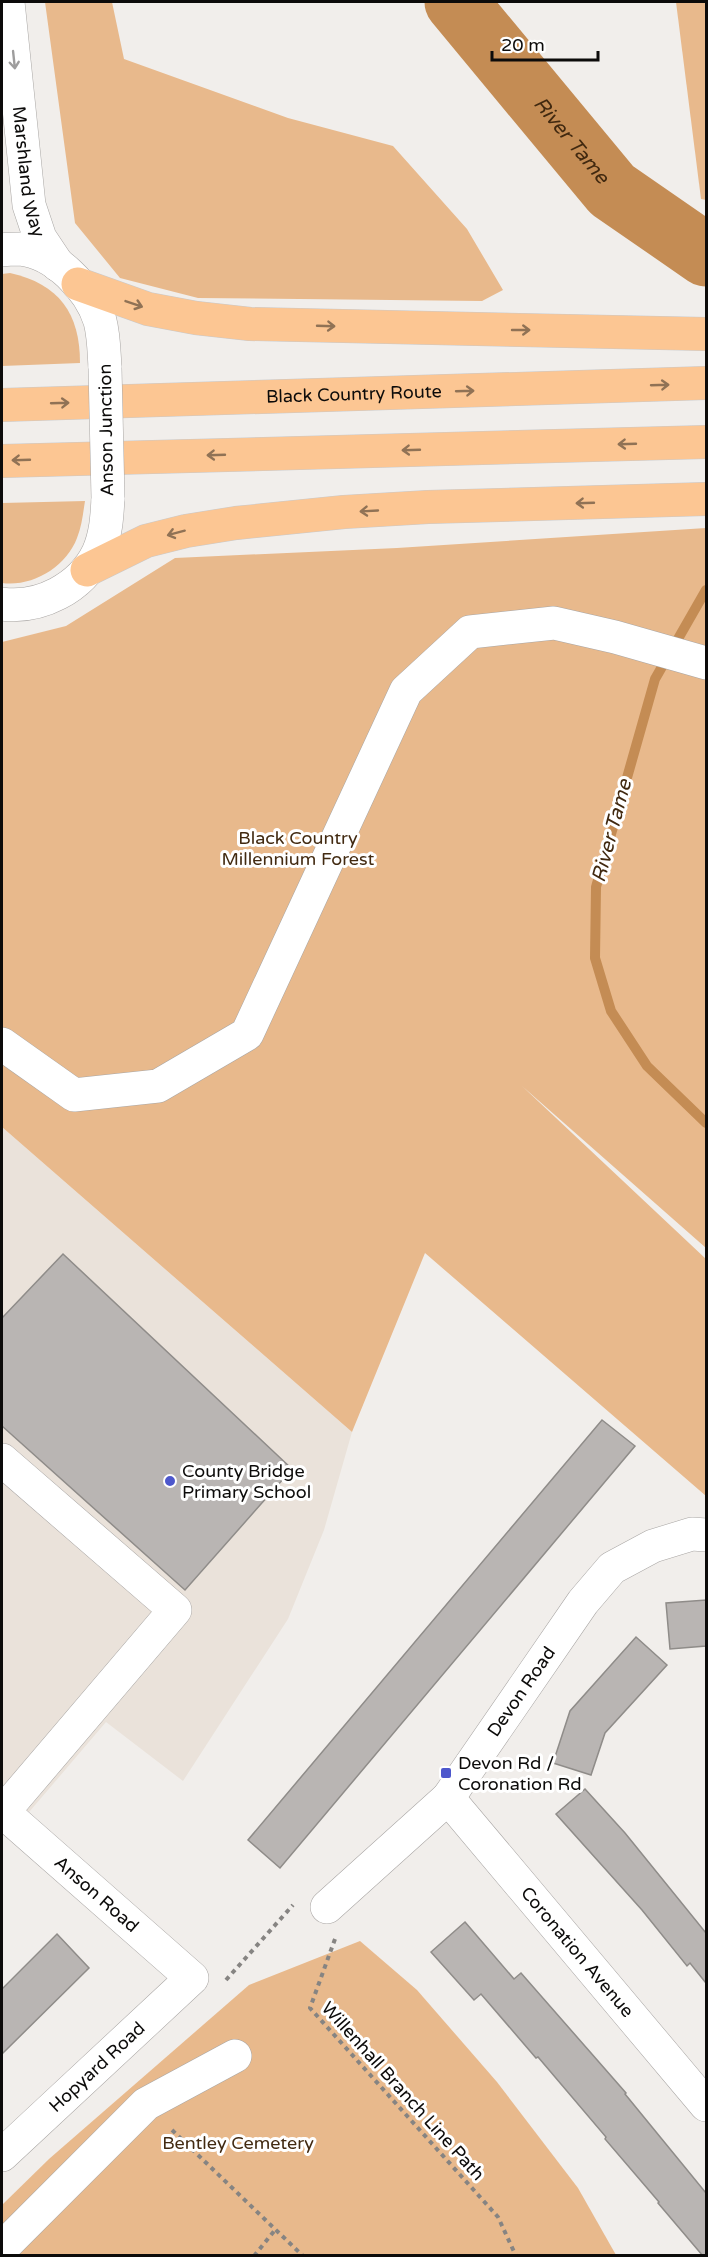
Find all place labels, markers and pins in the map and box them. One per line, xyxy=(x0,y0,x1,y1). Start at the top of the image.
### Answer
place label: County Bridge Primary School xyxy=(182,1460,311,1503)
marker: County Bridge Primary School xyxy=(163,1474,177,1488)
place label: Devon Rd / Coronation Rd xyxy=(458,1752,582,1795)
marker: Devon Rd / Coronation Rd xyxy=(439,1766,453,1780)

